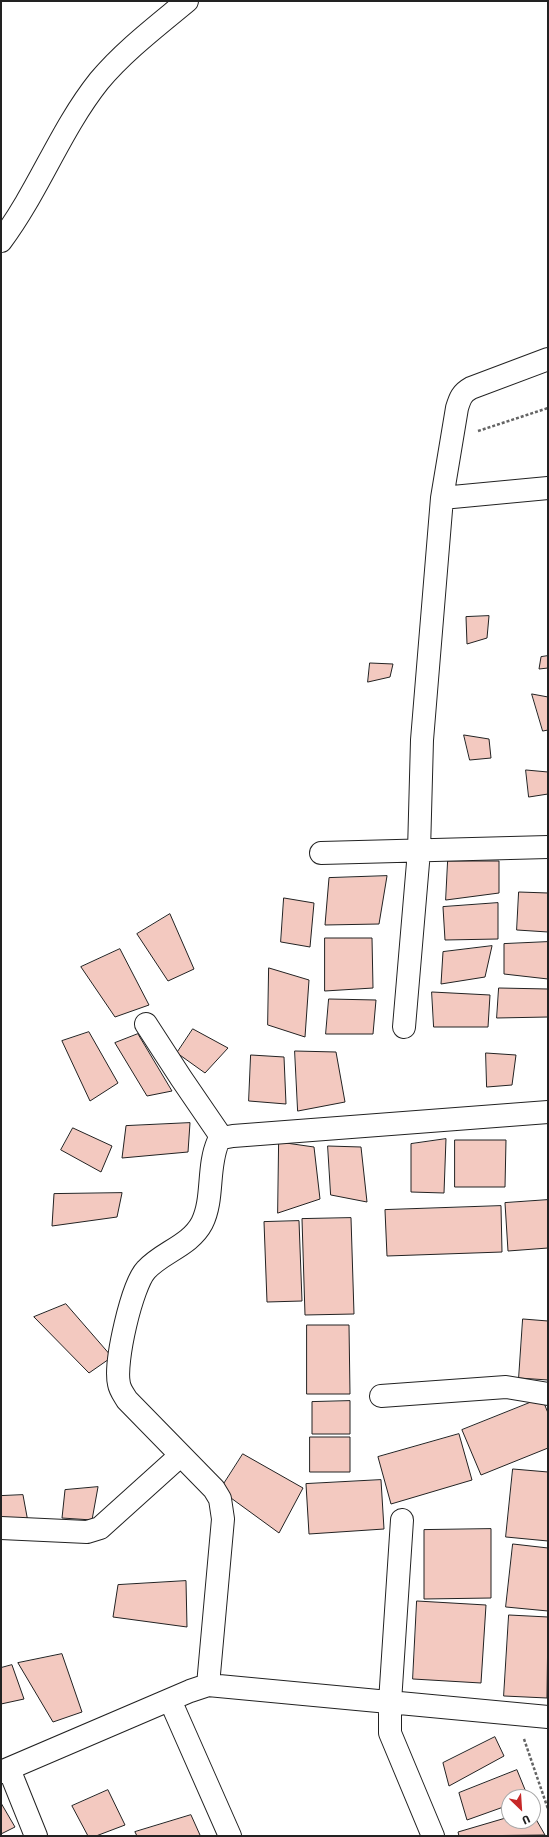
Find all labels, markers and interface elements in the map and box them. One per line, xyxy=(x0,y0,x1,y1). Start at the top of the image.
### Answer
north arrow xyxy=(501,1789,541,1829)
text: U xyxy=(520,1812,532,1827)

